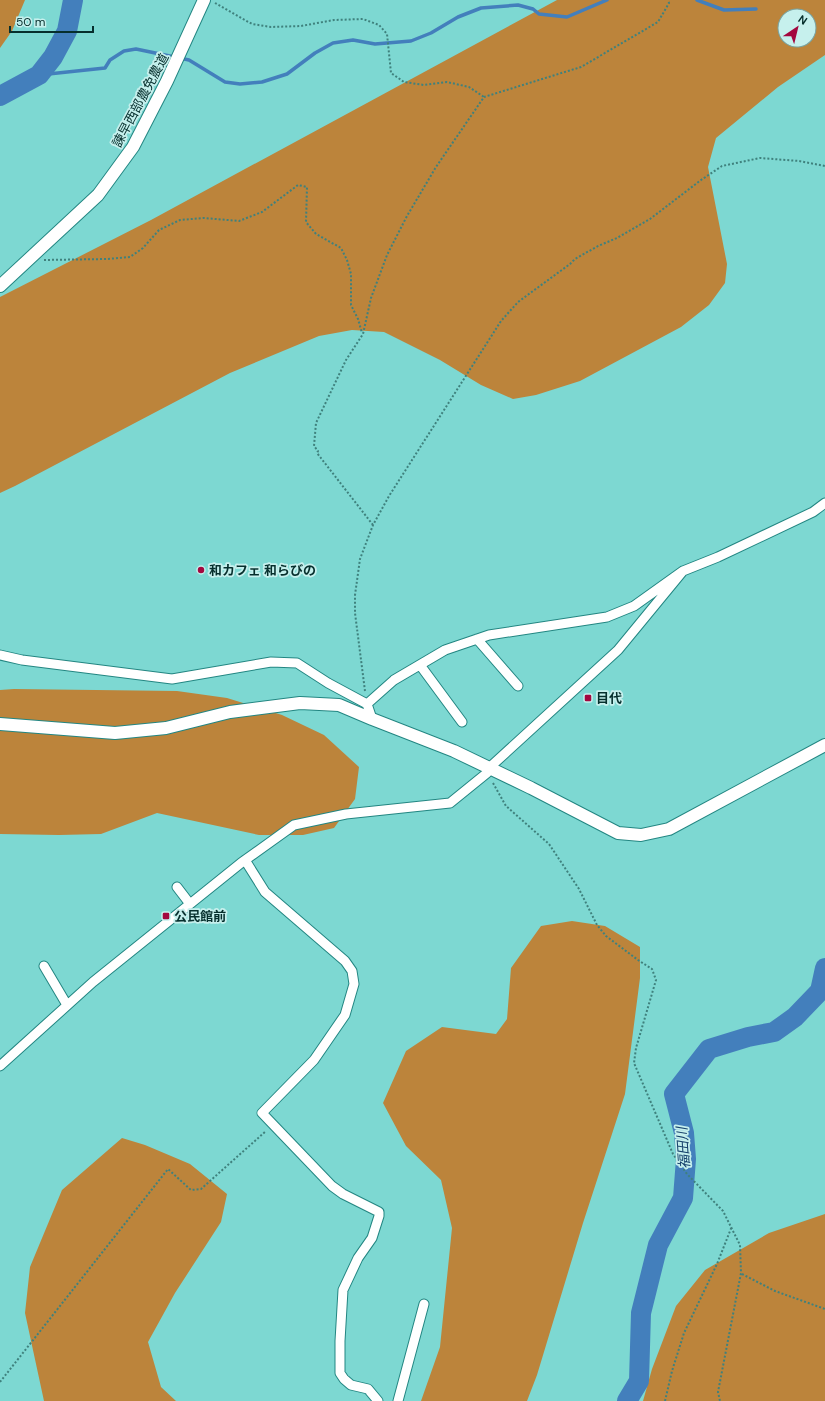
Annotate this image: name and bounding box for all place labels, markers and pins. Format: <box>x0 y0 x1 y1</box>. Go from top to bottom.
place label: 和カフェ 和らびの <box>209 562 316 579</box>
marker: 和カフェ 和らびの <box>196 565 206 575</box>
place label: 目代 <box>596 690 622 707</box>
marker: 目代 <box>583 693 593 703</box>
place label: 公民館前 <box>174 908 226 925</box>
marker: 公民館前 <box>161 911 171 921</box>

